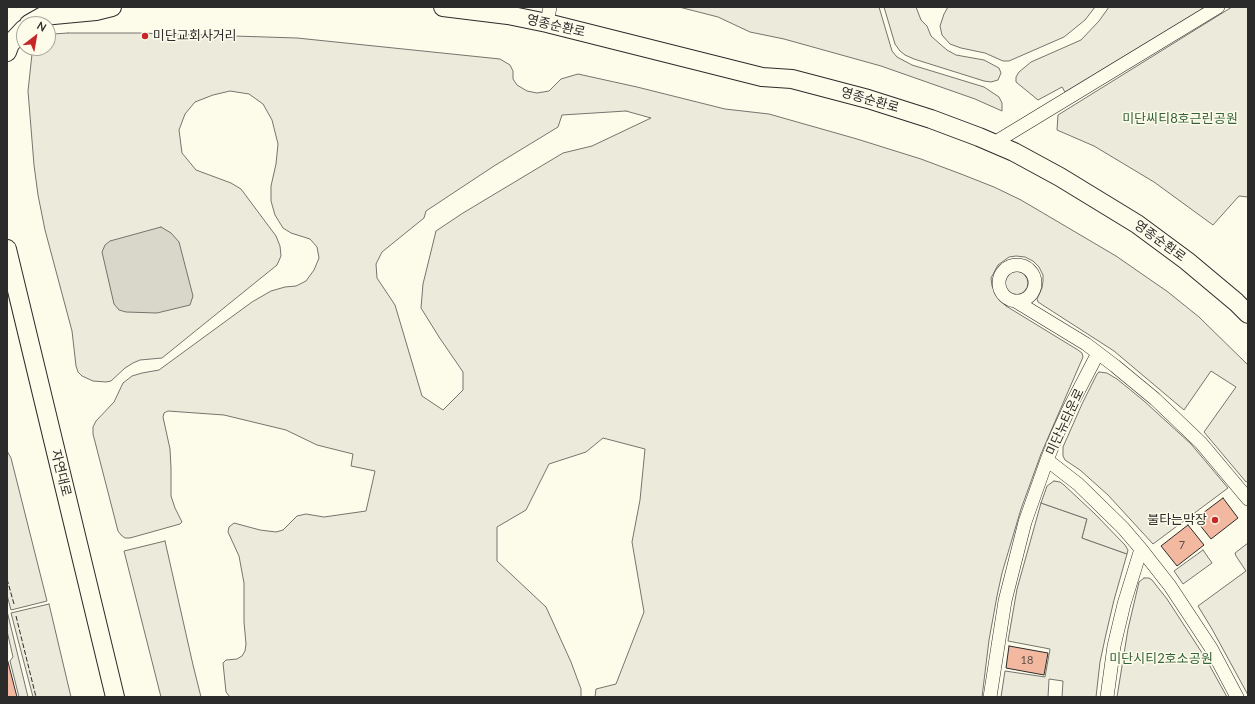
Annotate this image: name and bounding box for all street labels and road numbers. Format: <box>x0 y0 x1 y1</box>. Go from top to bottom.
street label: 영종순환로 <box>525 12 587 40</box>
street label: 영종순환로 <box>839 84 901 116</box>
street label: 영종순환로 <box>1131 217 1189 265</box>
street label: 미단뉴타운로 <box>1043 386 1087 458</box>
street label: 자연대로 <box>48 448 74 498</box>

